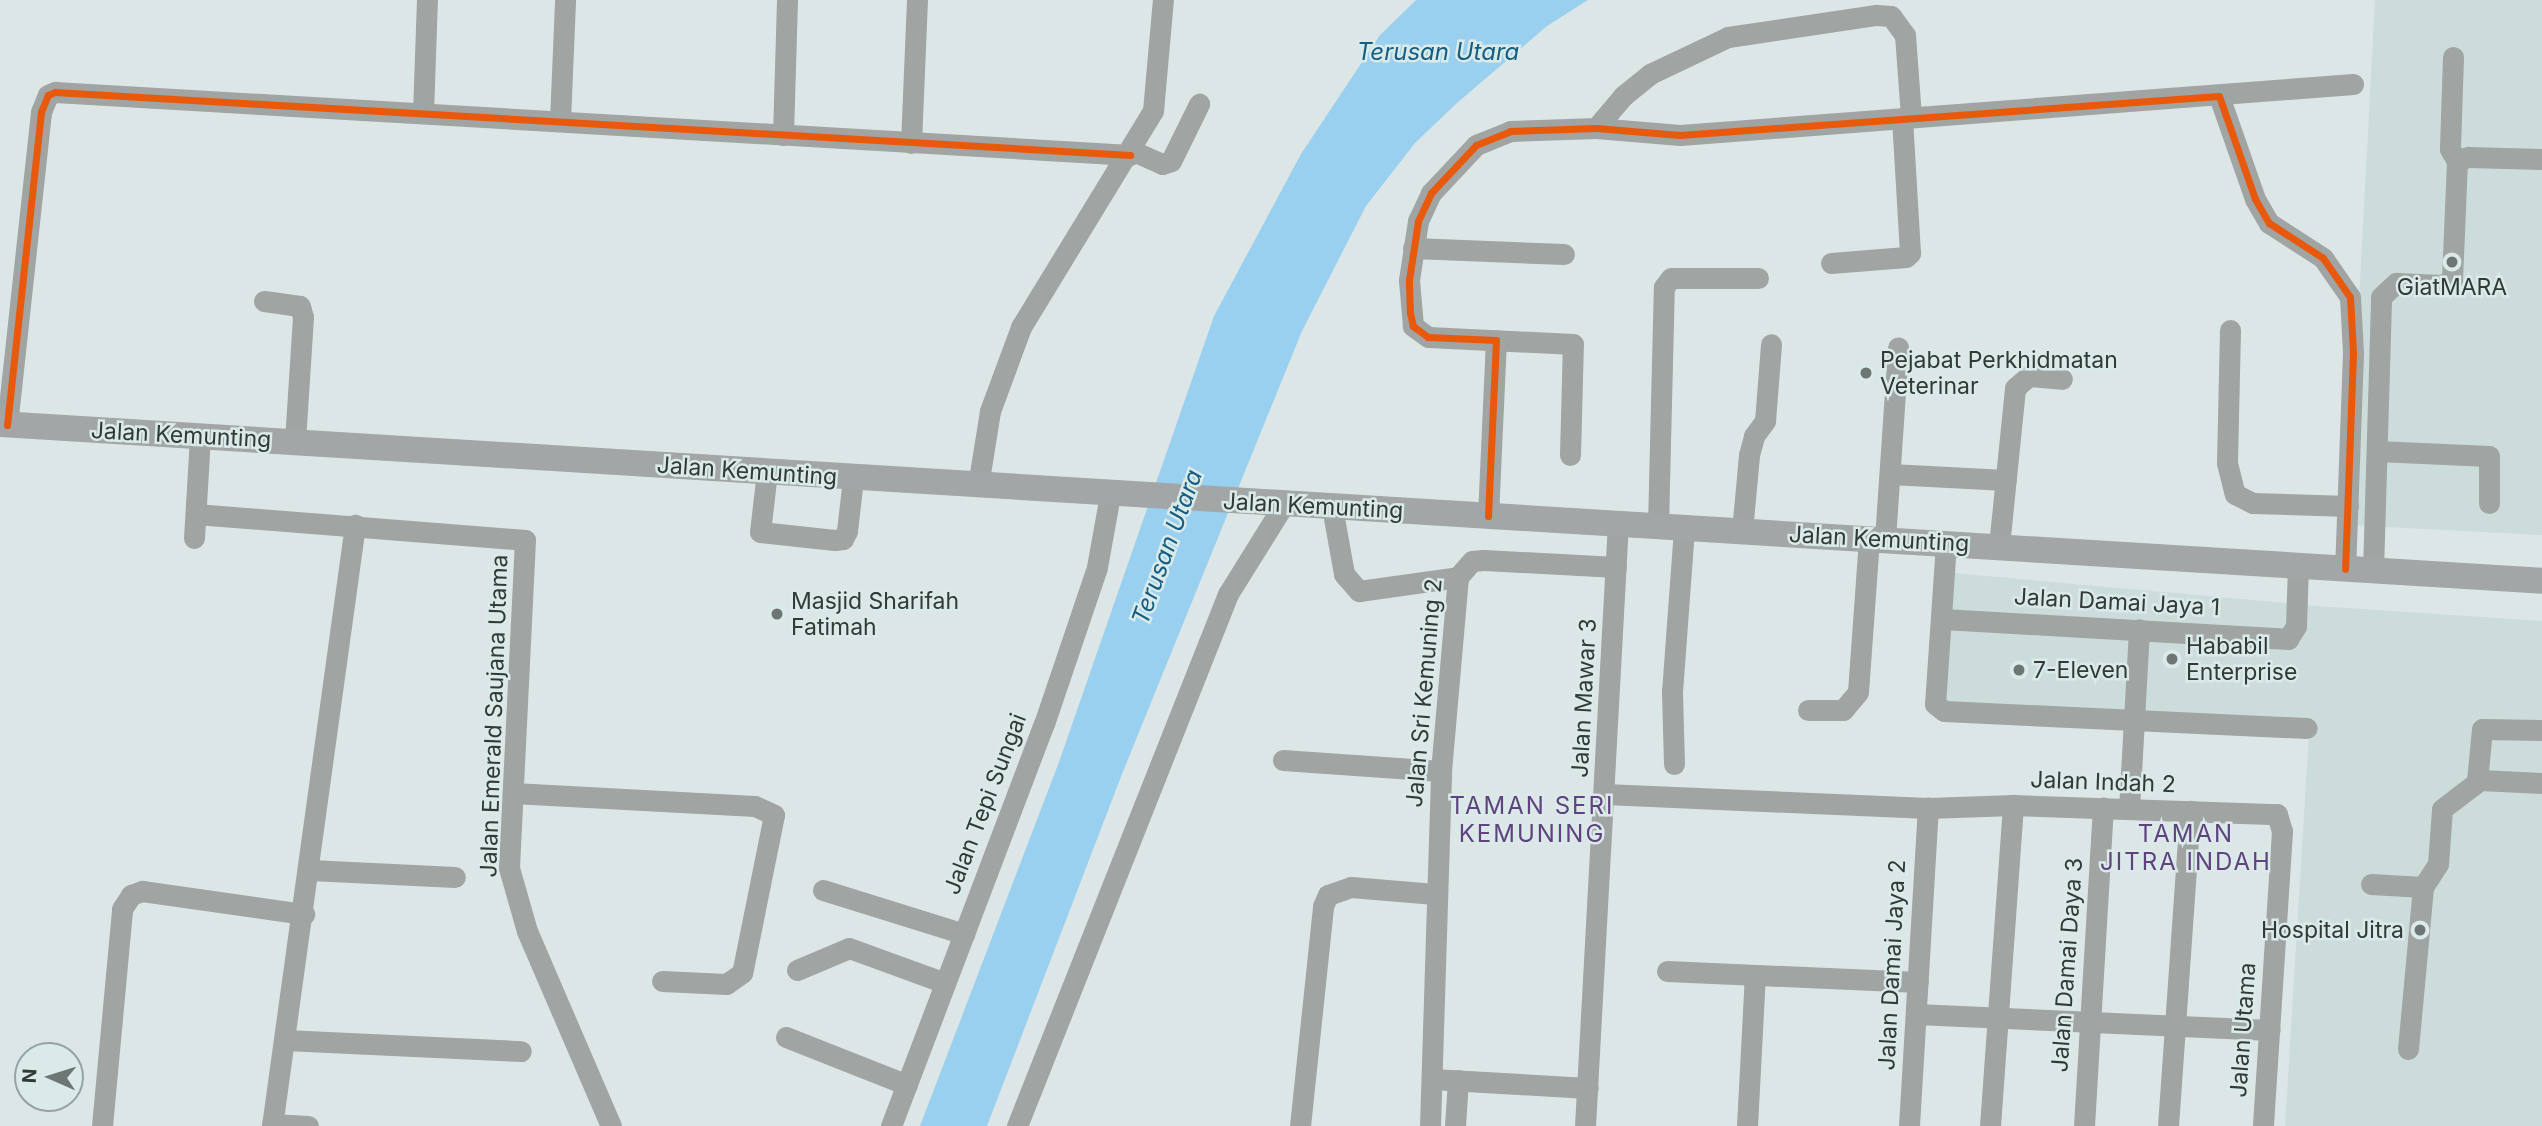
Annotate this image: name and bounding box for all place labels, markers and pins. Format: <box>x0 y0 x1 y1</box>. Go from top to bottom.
marker: GiatMARA <box>2444 254 2460 270</box>
place label: GiatMARA <box>2397 273 2507 301</box>
place label: Pejabat Perkhidmatan Veterinar <box>1880 346 2118 400</box>
marker: Pejabat Perkhidmatan Veterinar <box>1858 365 1874 381</box>
place label: Masjid Sharifah Fatimah <box>791 587 959 641</box>
marker: Masjid Sharifah Fatimah <box>769 606 785 622</box>
place label: Hababil Enterprise <box>2186 632 2297 686</box>
marker: Hababil Enterprise <box>2164 651 2180 667</box>
place label: 7-Eleven <box>2033 656 2128 684</box>
marker: 7-Eleven <box>2011 662 2027 678</box>
place label: Hospital Jitra <box>2261 916 2404 944</box>
marker: Hospital Jitra <box>2410 920 2430 940</box>

